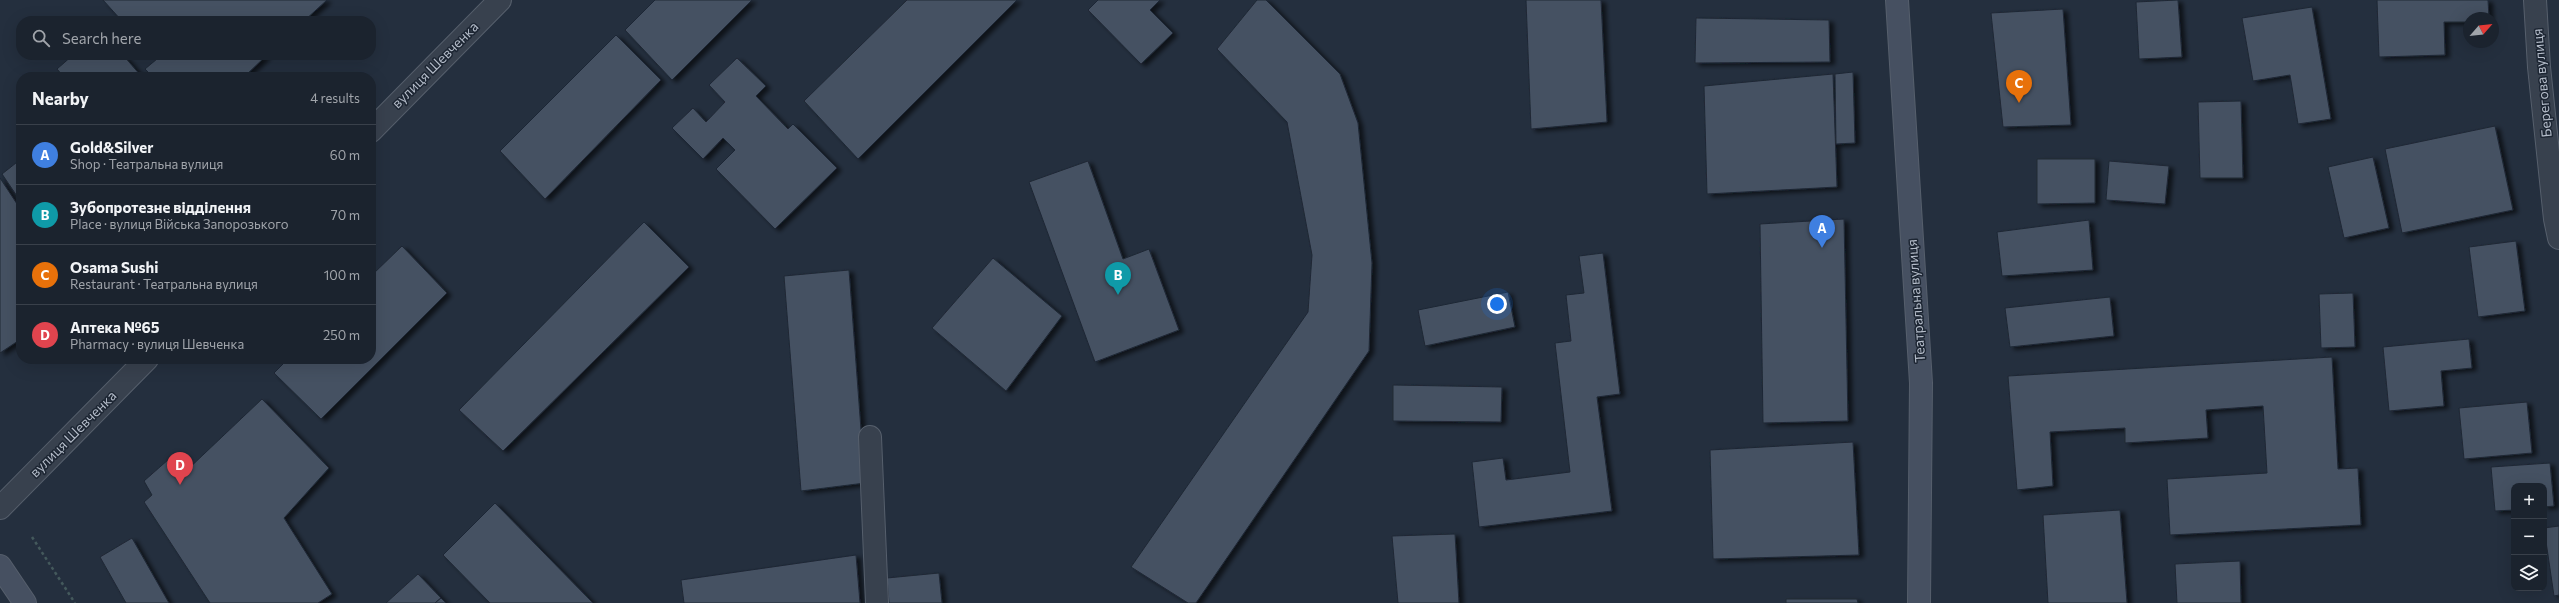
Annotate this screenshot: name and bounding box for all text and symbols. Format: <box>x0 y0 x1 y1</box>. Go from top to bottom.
north arrow <box>2463 12 2499 48</box>
search box <box>16 16 376 60</box>
street label: вулиця Шевченка <box>388 18 481 111</box>
icon: search <box>30 27 52 49</box>
street label: Берегова вулиця <box>2528 28 2555 138</box>
text: Search here <box>62 29 141 47</box>
pin: C <box>2006 70 2032 103</box>
text: Nearby <box>32 88 89 109</box>
text: 4 results <box>310 90 360 106</box>
text: Gold&Silver <box>70 138 153 156</box>
text: A <box>40 147 50 163</box>
text: 60 m <box>330 147 360 163</box>
text: Shop · Театральна вулиця <box>70 156 223 172</box>
text: Зубопротезне відділення <box>70 198 251 216</box>
text: B <box>41 207 49 223</box>
text: 70 m <box>331 207 360 223</box>
pin: A <box>1809 215 1835 248</box>
text: Place · вулиця Війська Запорозького <box>70 216 289 232</box>
street label: Театральна вулиця <box>1903 239 1928 363</box>
text: Osama Sushi <box>70 258 158 276</box>
pin: B <box>1105 262 1131 295</box>
text: C <box>41 267 49 283</box>
text: 100 m <box>324 267 360 283</box>
text: Restaurant · Театральна вулиця <box>70 276 258 292</box>
your location <box>1487 294 1507 314</box>
text: Аптека №65 <box>70 318 160 336</box>
text: D <box>40 327 50 343</box>
text: 250 m <box>323 327 360 343</box>
text: Pharmacy · вулиця Шевченка <box>70 336 244 352</box>
street label: вулиця Шевченка <box>26 387 119 480</box>
pin: D <box>167 452 193 485</box>
map controls <box>2511 483 2547 591</box>
button: + <box>2511 483 2547 519</box>
button: − <box>2511 519 2547 555</box>
button: layers <box>2511 555 2547 591</box>

